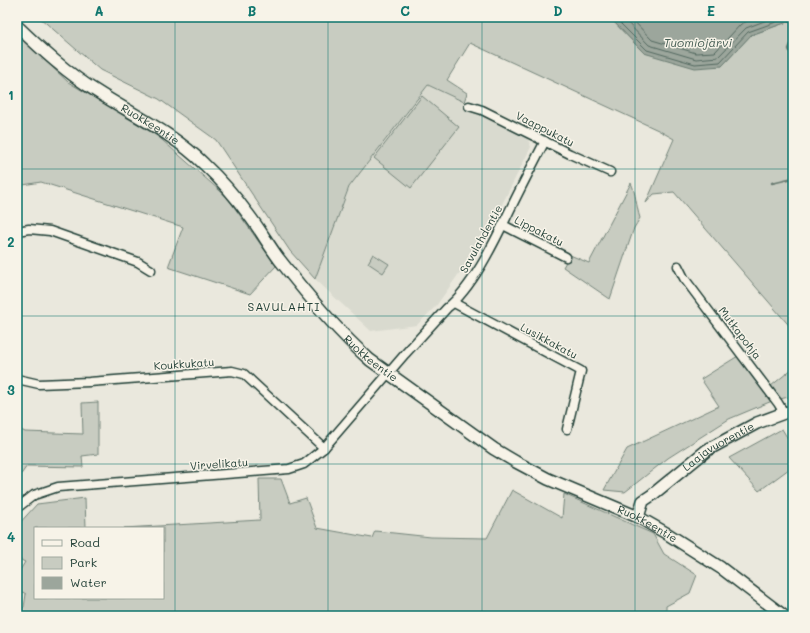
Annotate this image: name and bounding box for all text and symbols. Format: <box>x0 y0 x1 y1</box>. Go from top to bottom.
text: A <box>94 2 104 19</box>
text: B <box>248 2 257 19</box>
text: C <box>400 2 410 19</box>
text: D <box>553 2 563 19</box>
text: E <box>707 2 715 19</box>
water label: Tuomiojärvi <box>664 34 732 50</box>
text: 1 <box>8 86 14 103</box>
street label: Ruokkeentie <box>118 100 183 148</box>
street label: Vaappukatu <box>513 107 577 150</box>
street label: Savulahdentie <box>456 202 506 275</box>
street label: Lippakatu <box>512 212 566 249</box>
text: 2 <box>7 233 15 250</box>
district label: SAVULAHTI <box>247 298 321 314</box>
street label: Mutkapohja <box>716 303 765 362</box>
street label: Lusikkakatu <box>518 319 580 362</box>
street label: Ruokkeentie <box>341 331 401 385</box>
street label: Koukkukatu <box>153 354 215 373</box>
text: 3 <box>7 381 15 398</box>
street label: Laajavuorentie <box>679 418 757 474</box>
street label: Virvelikatu <box>189 454 249 473</box>
street label: Ruokkeentie <box>615 501 681 545</box>
legend <box>34 527 164 599</box>
text: 4 <box>7 528 15 545</box>
text: Road <box>70 534 100 550</box>
text: Park <box>70 554 97 570</box>
text: Water <box>70 574 107 590</box>

